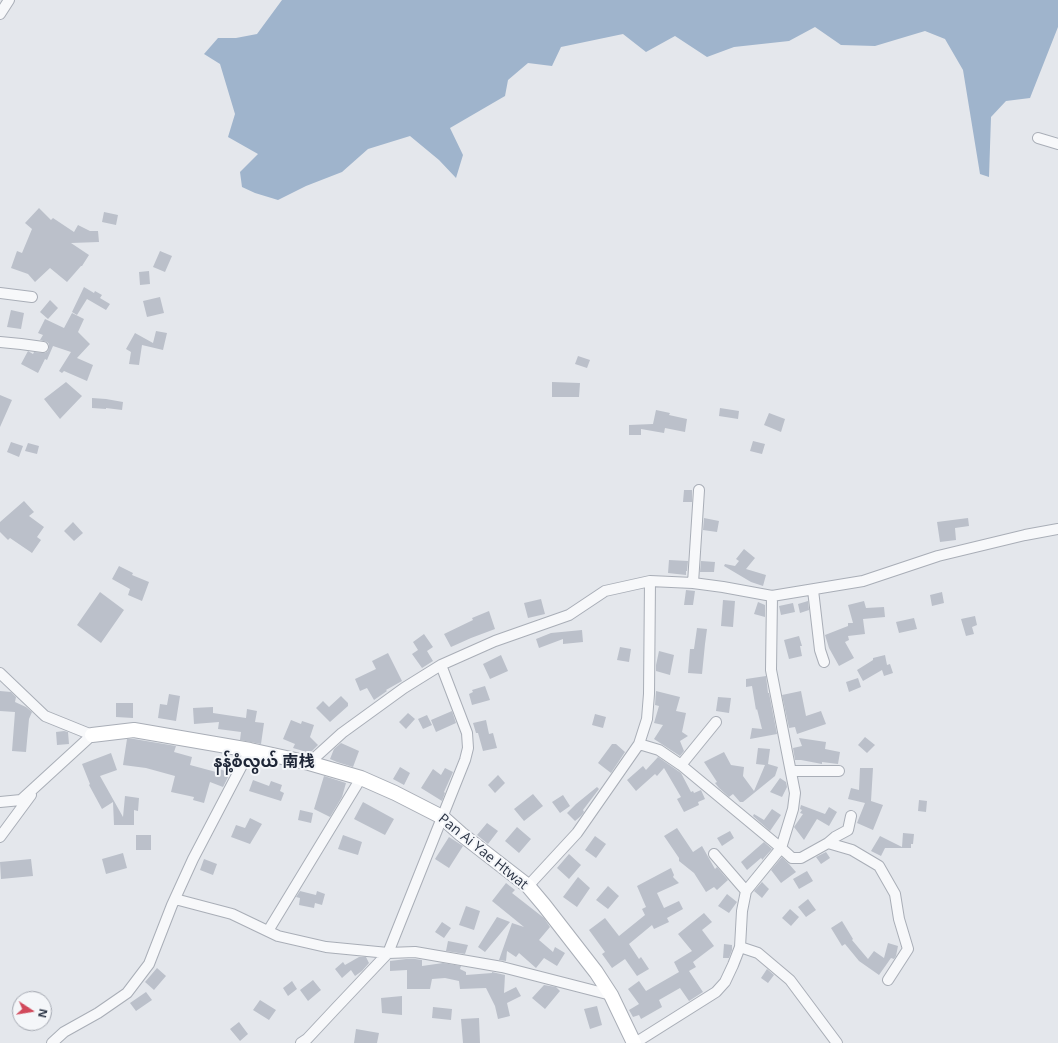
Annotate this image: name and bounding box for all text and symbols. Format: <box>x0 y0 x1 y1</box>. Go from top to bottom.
district label: နန့်စံလွယ် 南栈 <box>214 752 314 772</box>
street label: Pan Ai Yae Htwat <box>435 811 531 893</box>
north arrow <box>12 991 52 1031</box>
text: N <box>35 1007 52 1019</box>

